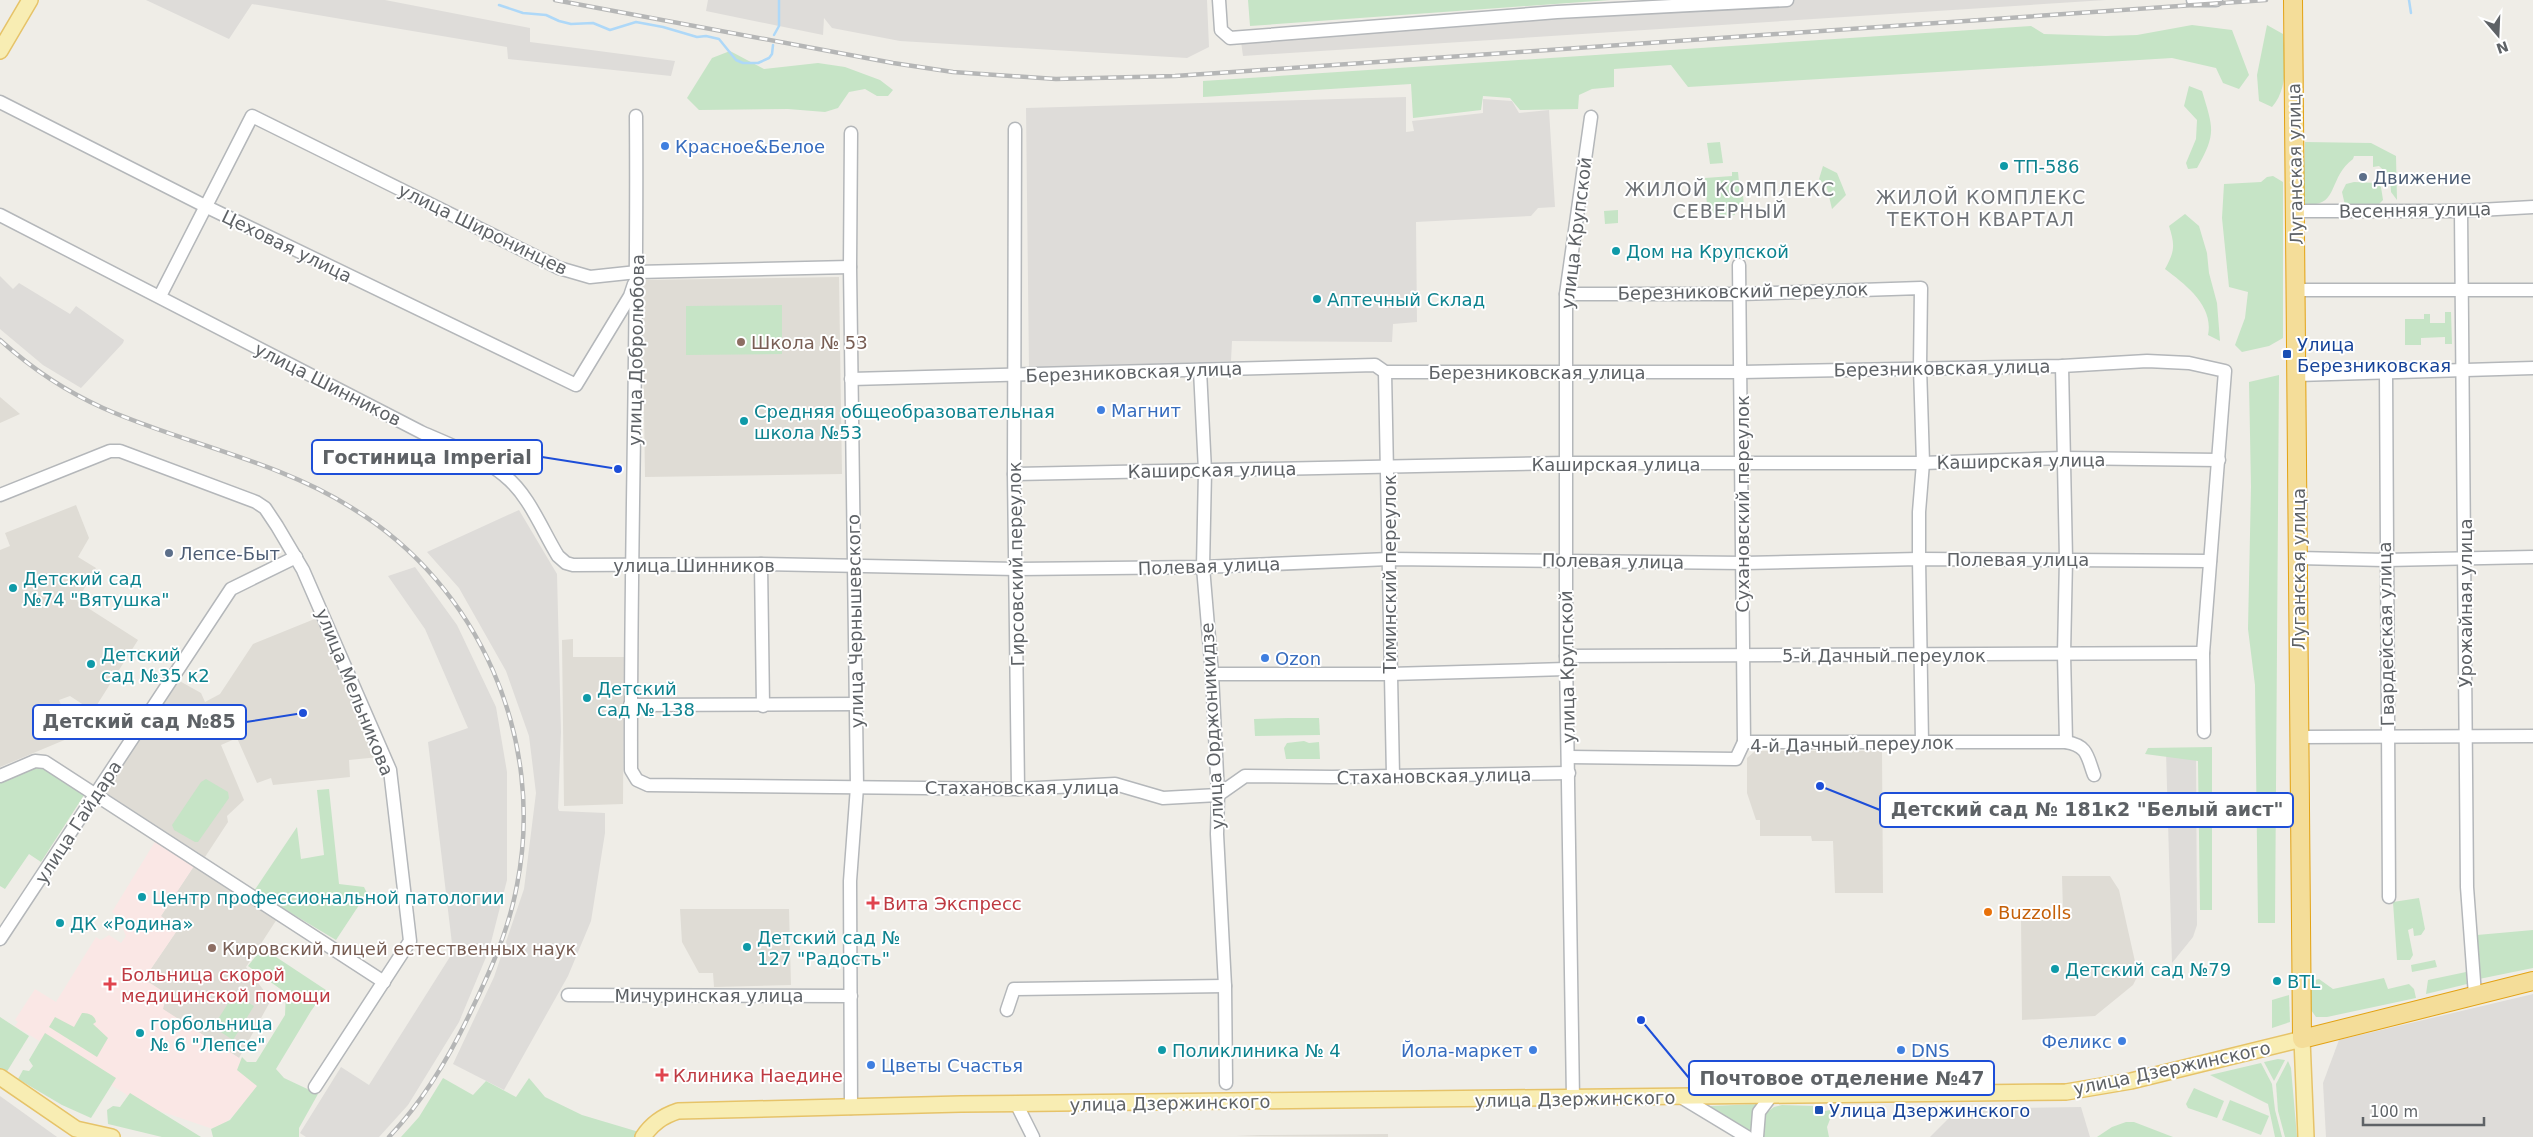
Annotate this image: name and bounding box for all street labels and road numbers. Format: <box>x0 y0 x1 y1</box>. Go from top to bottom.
street label: Луганская улица <box>2283 83 2307 245</box>
street label: улица Крупской <box>1556 156 1596 310</box>
street label: улица Широнинцев <box>395 179 571 279</box>
street label: Весенняя улица <box>2339 198 2491 222</box>
street label: Цеховая улица <box>219 205 355 287</box>
street label: улица Добролюбова <box>624 254 648 446</box>
street label: Березниковский переулок <box>1617 278 1869 304</box>
street label: улица Шинников <box>251 338 405 430</box>
street label: Березниковская улица <box>1833 356 2051 380</box>
street label: Березниковская улица <box>1025 358 1243 386</box>
street label: Березниковская улица <box>1429 362 1645 383</box>
street label: Сухановский переулок <box>1732 395 1753 613</box>
street label: Каширская улица <box>1936 449 2106 473</box>
street label: Каширская улица <box>1532 454 1700 475</box>
street label: Каширская улица <box>1127 458 1297 482</box>
street label: Гирсовский переулок <box>1004 461 1028 667</box>
street label: Тиминский переулок <box>1379 474 1400 675</box>
street label: Луганская улица <box>2288 488 2309 650</box>
street label: улица Чернышевского <box>843 514 867 728</box>
street label: Урожайная улица <box>2455 519 2476 687</box>
street label: Гвардейская улица <box>2374 541 2398 727</box>
street label: Полевая улица <box>1542 549 1684 573</box>
street label: Полевая улица <box>1947 549 2089 570</box>
street label: Полевая улица <box>1137 553 1281 579</box>
street label: улица Шинников <box>613 555 775 576</box>
street label: улица Крупской <box>1555 590 1579 744</box>
street label: улица Мельникова <box>312 605 398 779</box>
street label: улица Орджоникидзе <box>1196 622 1228 830</box>
street label: 5-й Дачный переулок <box>1782 645 1986 666</box>
street label: 4-й Дачный переулок <box>1750 732 1954 756</box>
street label: улица Гайдара <box>30 757 126 887</box>
street label: Стахановская улица <box>1337 764 1531 788</box>
street label: Стахановская улица <box>925 777 1119 798</box>
street label: Мичуринская улица <box>615 985 803 1006</box>
street label: улица Дзержинского <box>2072 1037 2272 1099</box>
street label: улица Дзержинского <box>1474 1087 1676 1111</box>
street label: улица Дзержинского <box>1069 1091 1271 1115</box>

